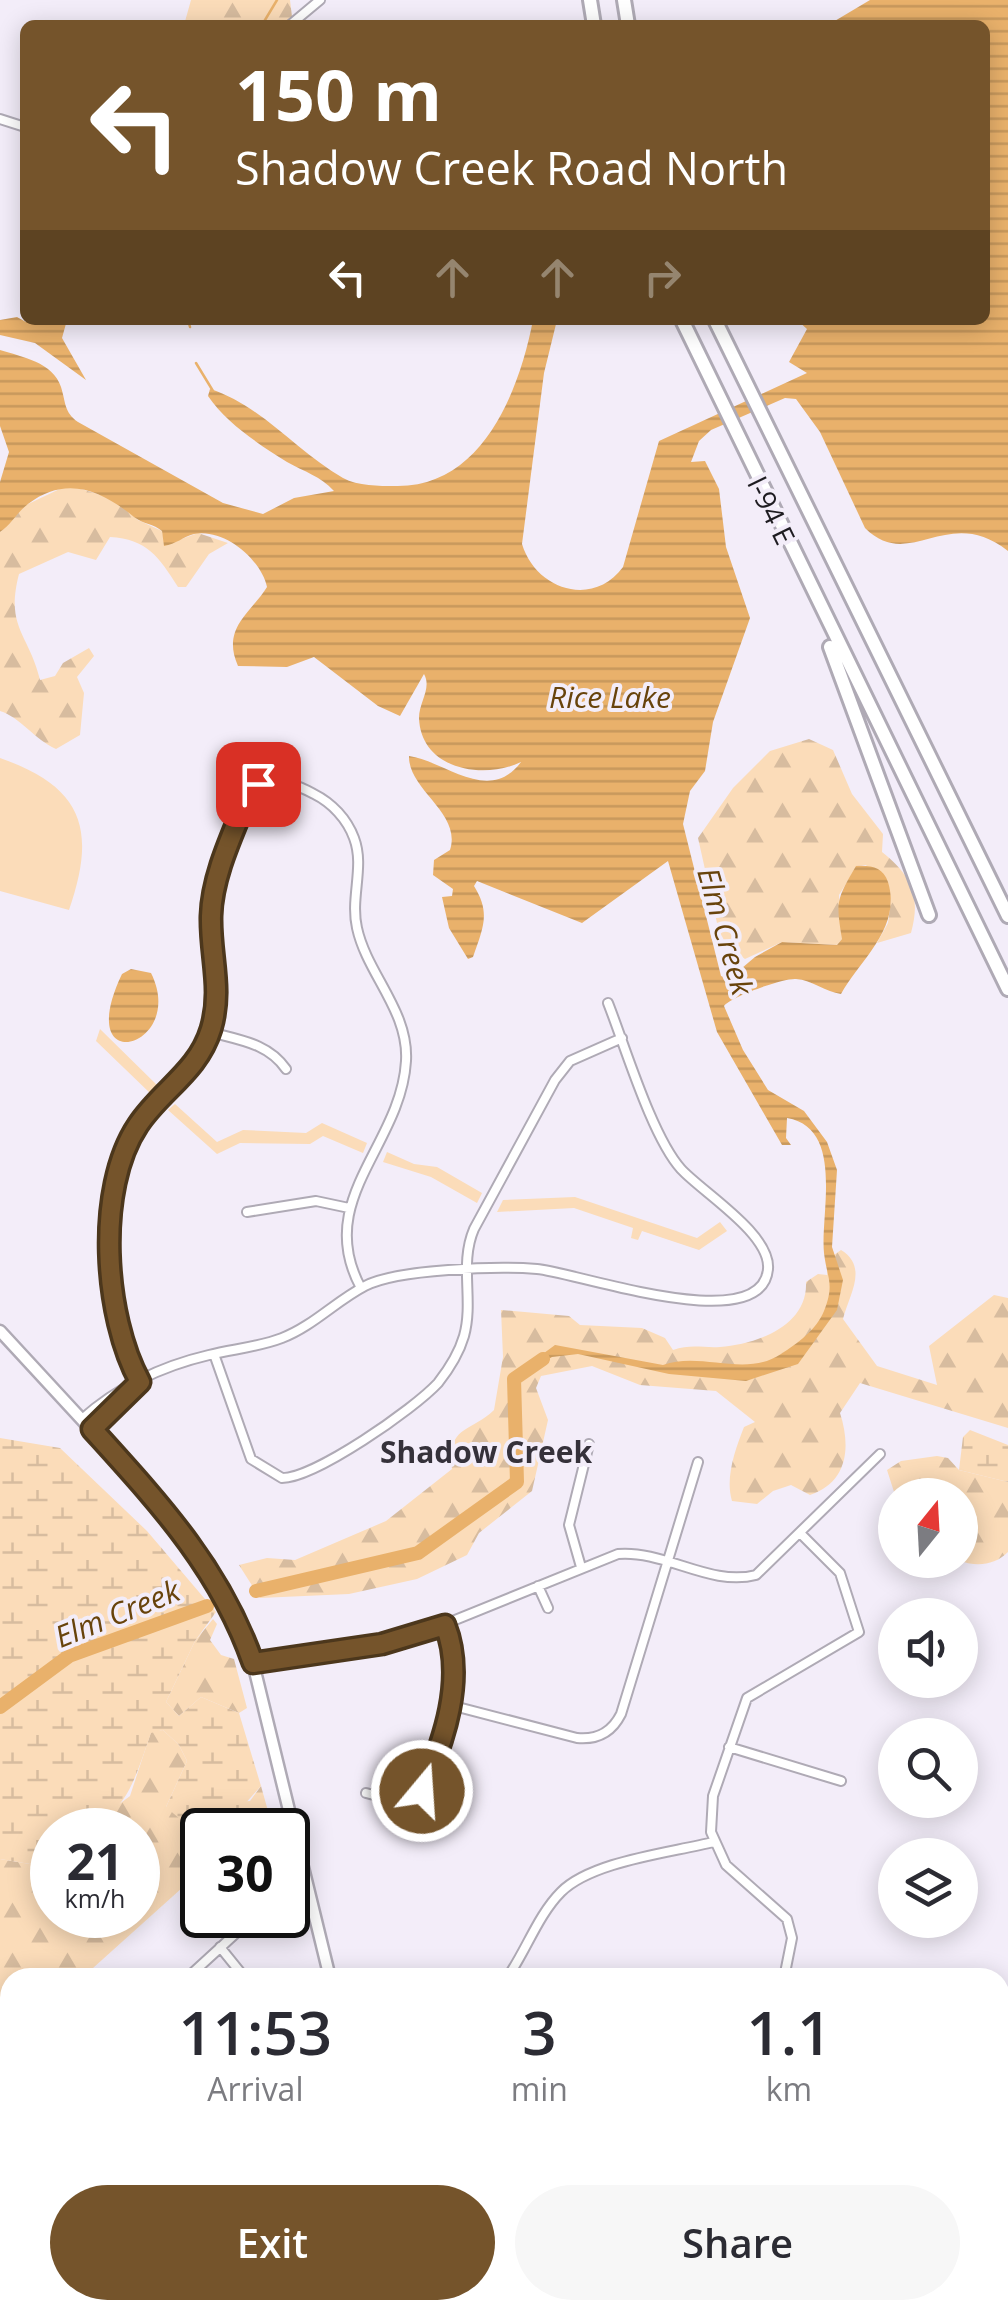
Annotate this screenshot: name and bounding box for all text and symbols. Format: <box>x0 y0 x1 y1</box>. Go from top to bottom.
text: 150 m <box>235 46 442 142</box>
icon: left <box>70 60 200 190</box>
text: Shadow Creek Road North <box>235 137 788 198</box>
icon: left <box>320 250 375 305</box>
icon: ahead <box>425 250 480 305</box>
icon: ahead <box>530 250 585 305</box>
icon: right <box>635 250 690 305</box>
street label: I-94 E <box>739 469 805 551</box>
water label: Rice Lake <box>549 676 671 717</box>
pin <box>216 742 301 827</box>
icon: arrive <box>231 757 286 812</box>
water label: Elm Creek <box>688 862 764 1001</box>
district label: Shadow Creek <box>380 1431 592 1472</box>
north arrow <box>878 1478 978 1578</box>
map controls <box>878 1478 978 1938</box>
water label: Elm Creek <box>49 1569 187 1657</box>
button: sound <box>878 1598 978 1698</box>
button: search <box>878 1718 978 1818</box>
position arrow <box>370 1739 474 1843</box>
speed limit sign: 30 <box>180 1808 310 1938</box>
text: 21 <box>66 1827 124 1895</box>
button: layers <box>878 1838 978 1938</box>
text: km/h <box>65 1881 125 1915</box>
text: 11:53 <box>178 1991 332 2073</box>
text: 3 <box>522 1991 556 2073</box>
text: 1.1 <box>746 1991 832 2073</box>
text: Arrival <box>207 2067 303 2110</box>
text: min <box>511 2067 568 2110</box>
text: km <box>766 2067 812 2110</box>
button: Exit <box>50 2185 495 2300</box>
button: Share <box>515 2185 960 2300</box>

